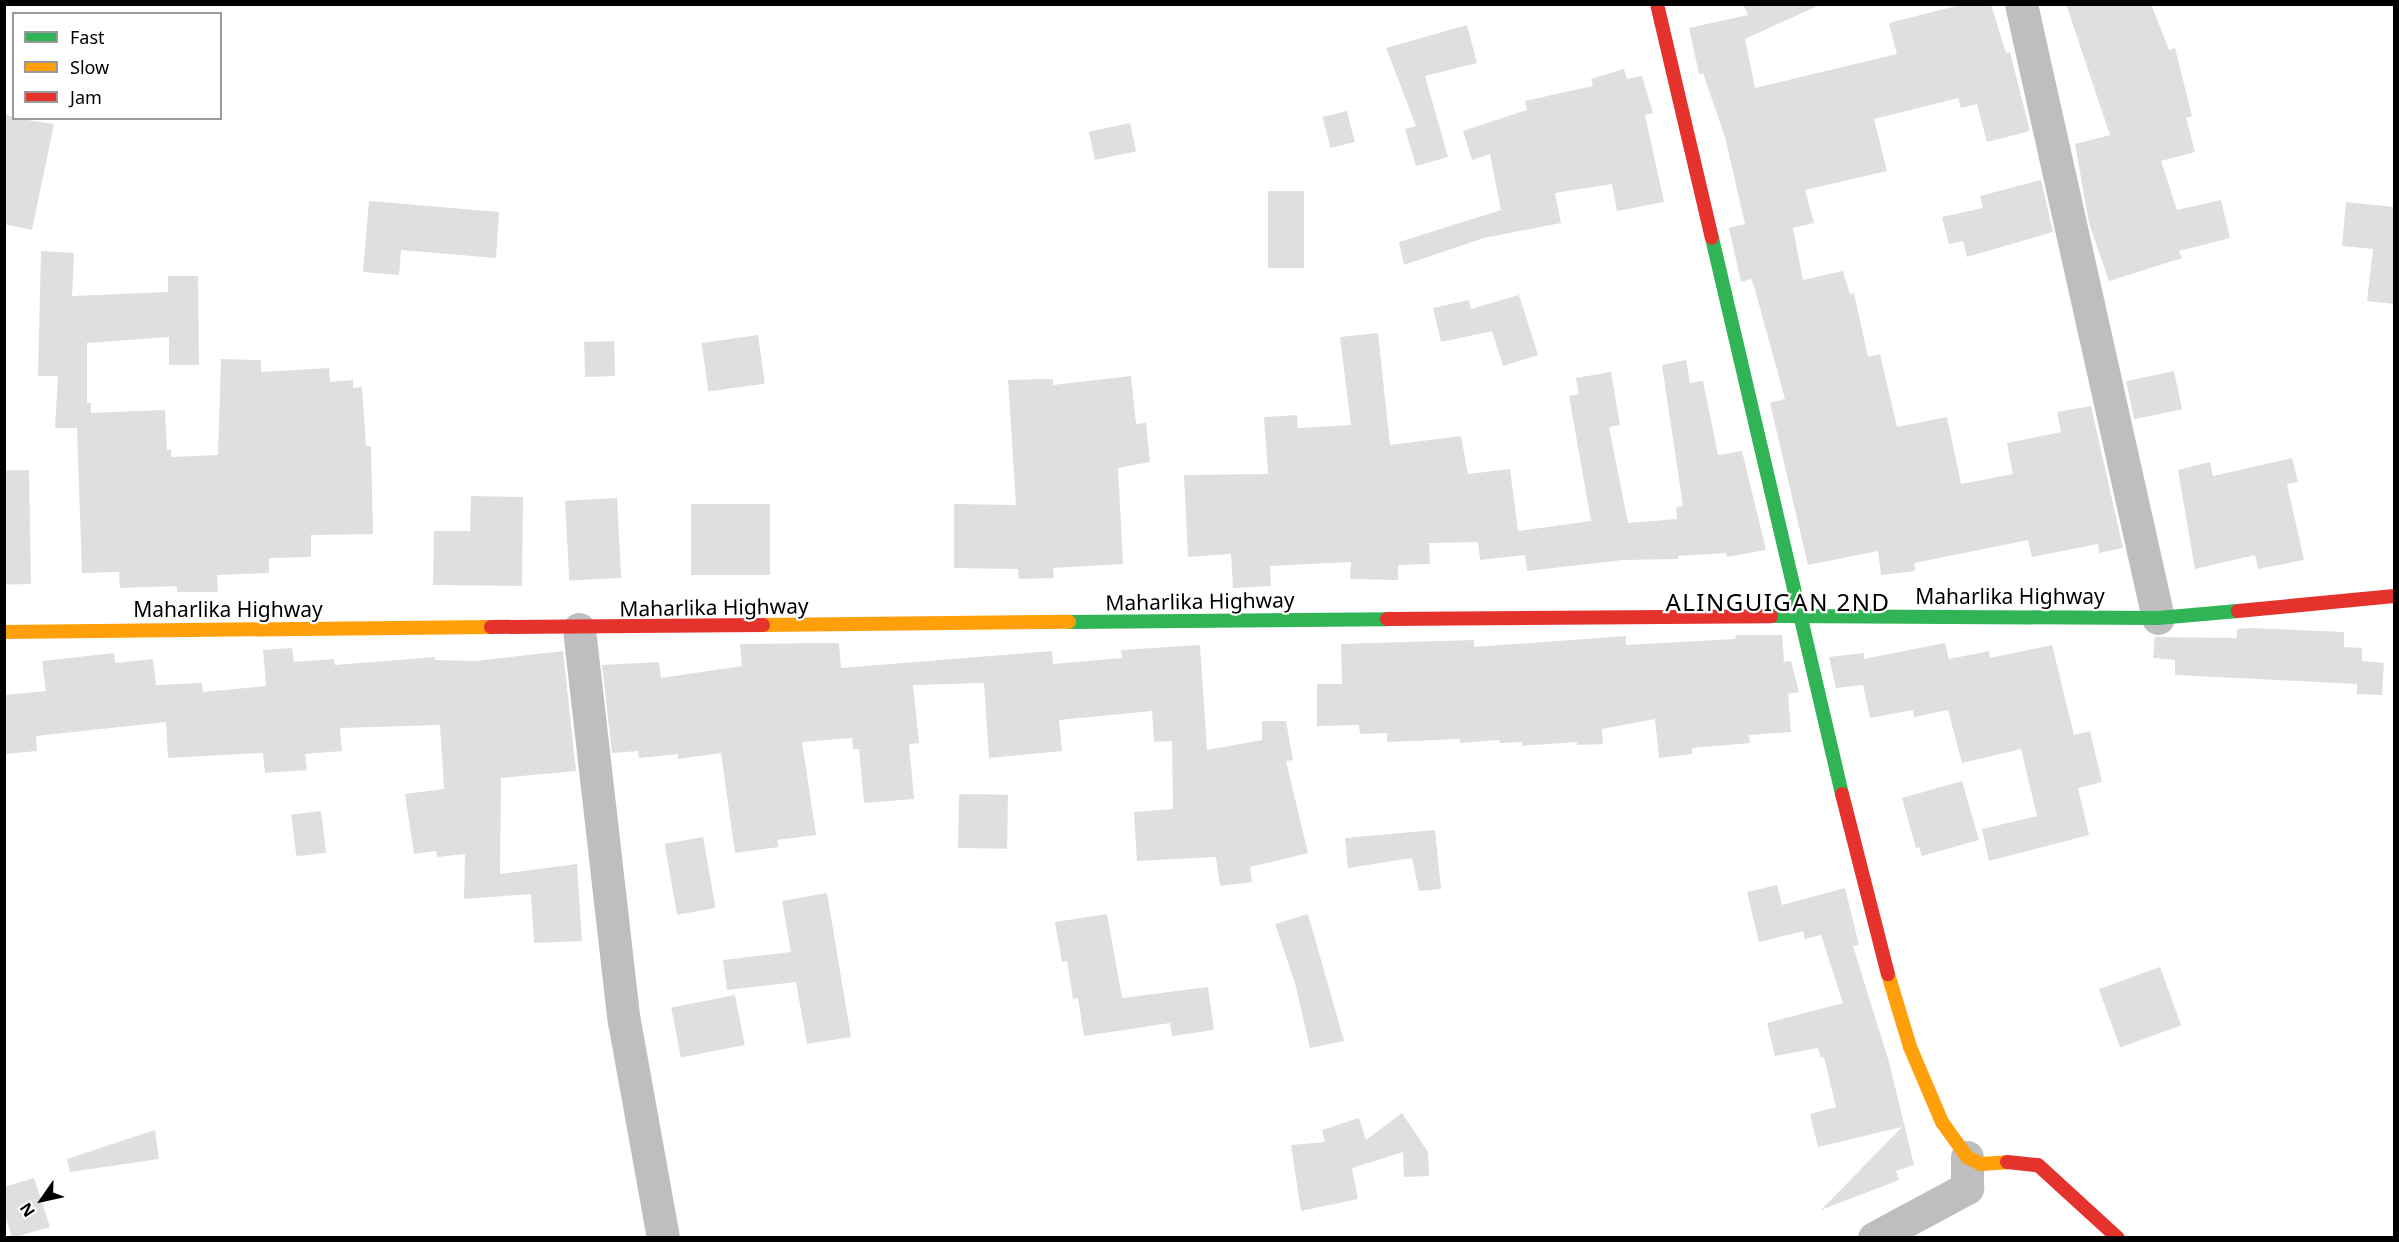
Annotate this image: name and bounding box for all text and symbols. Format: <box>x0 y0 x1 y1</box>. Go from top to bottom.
legend <box>12 12 222 120</box>
text: Fast <box>70 25 105 49</box>
text: Slow <box>70 55 109 79</box>
text: Jam <box>70 85 102 109</box>
street label: Maharlika Highway <box>1915 583 2105 609</box>
street label: Maharlika Highway <box>1105 587 1295 615</box>
district label: ALINGUIGAN 2ND <box>1665 588 1891 616</box>
street label: Maharlika Highway <box>619 593 809 621</box>
street label: Maharlika Highway <box>133 596 323 622</box>
north arrow <box>12 1170 72 1230</box>
text: N <box>14 1199 40 1222</box>

